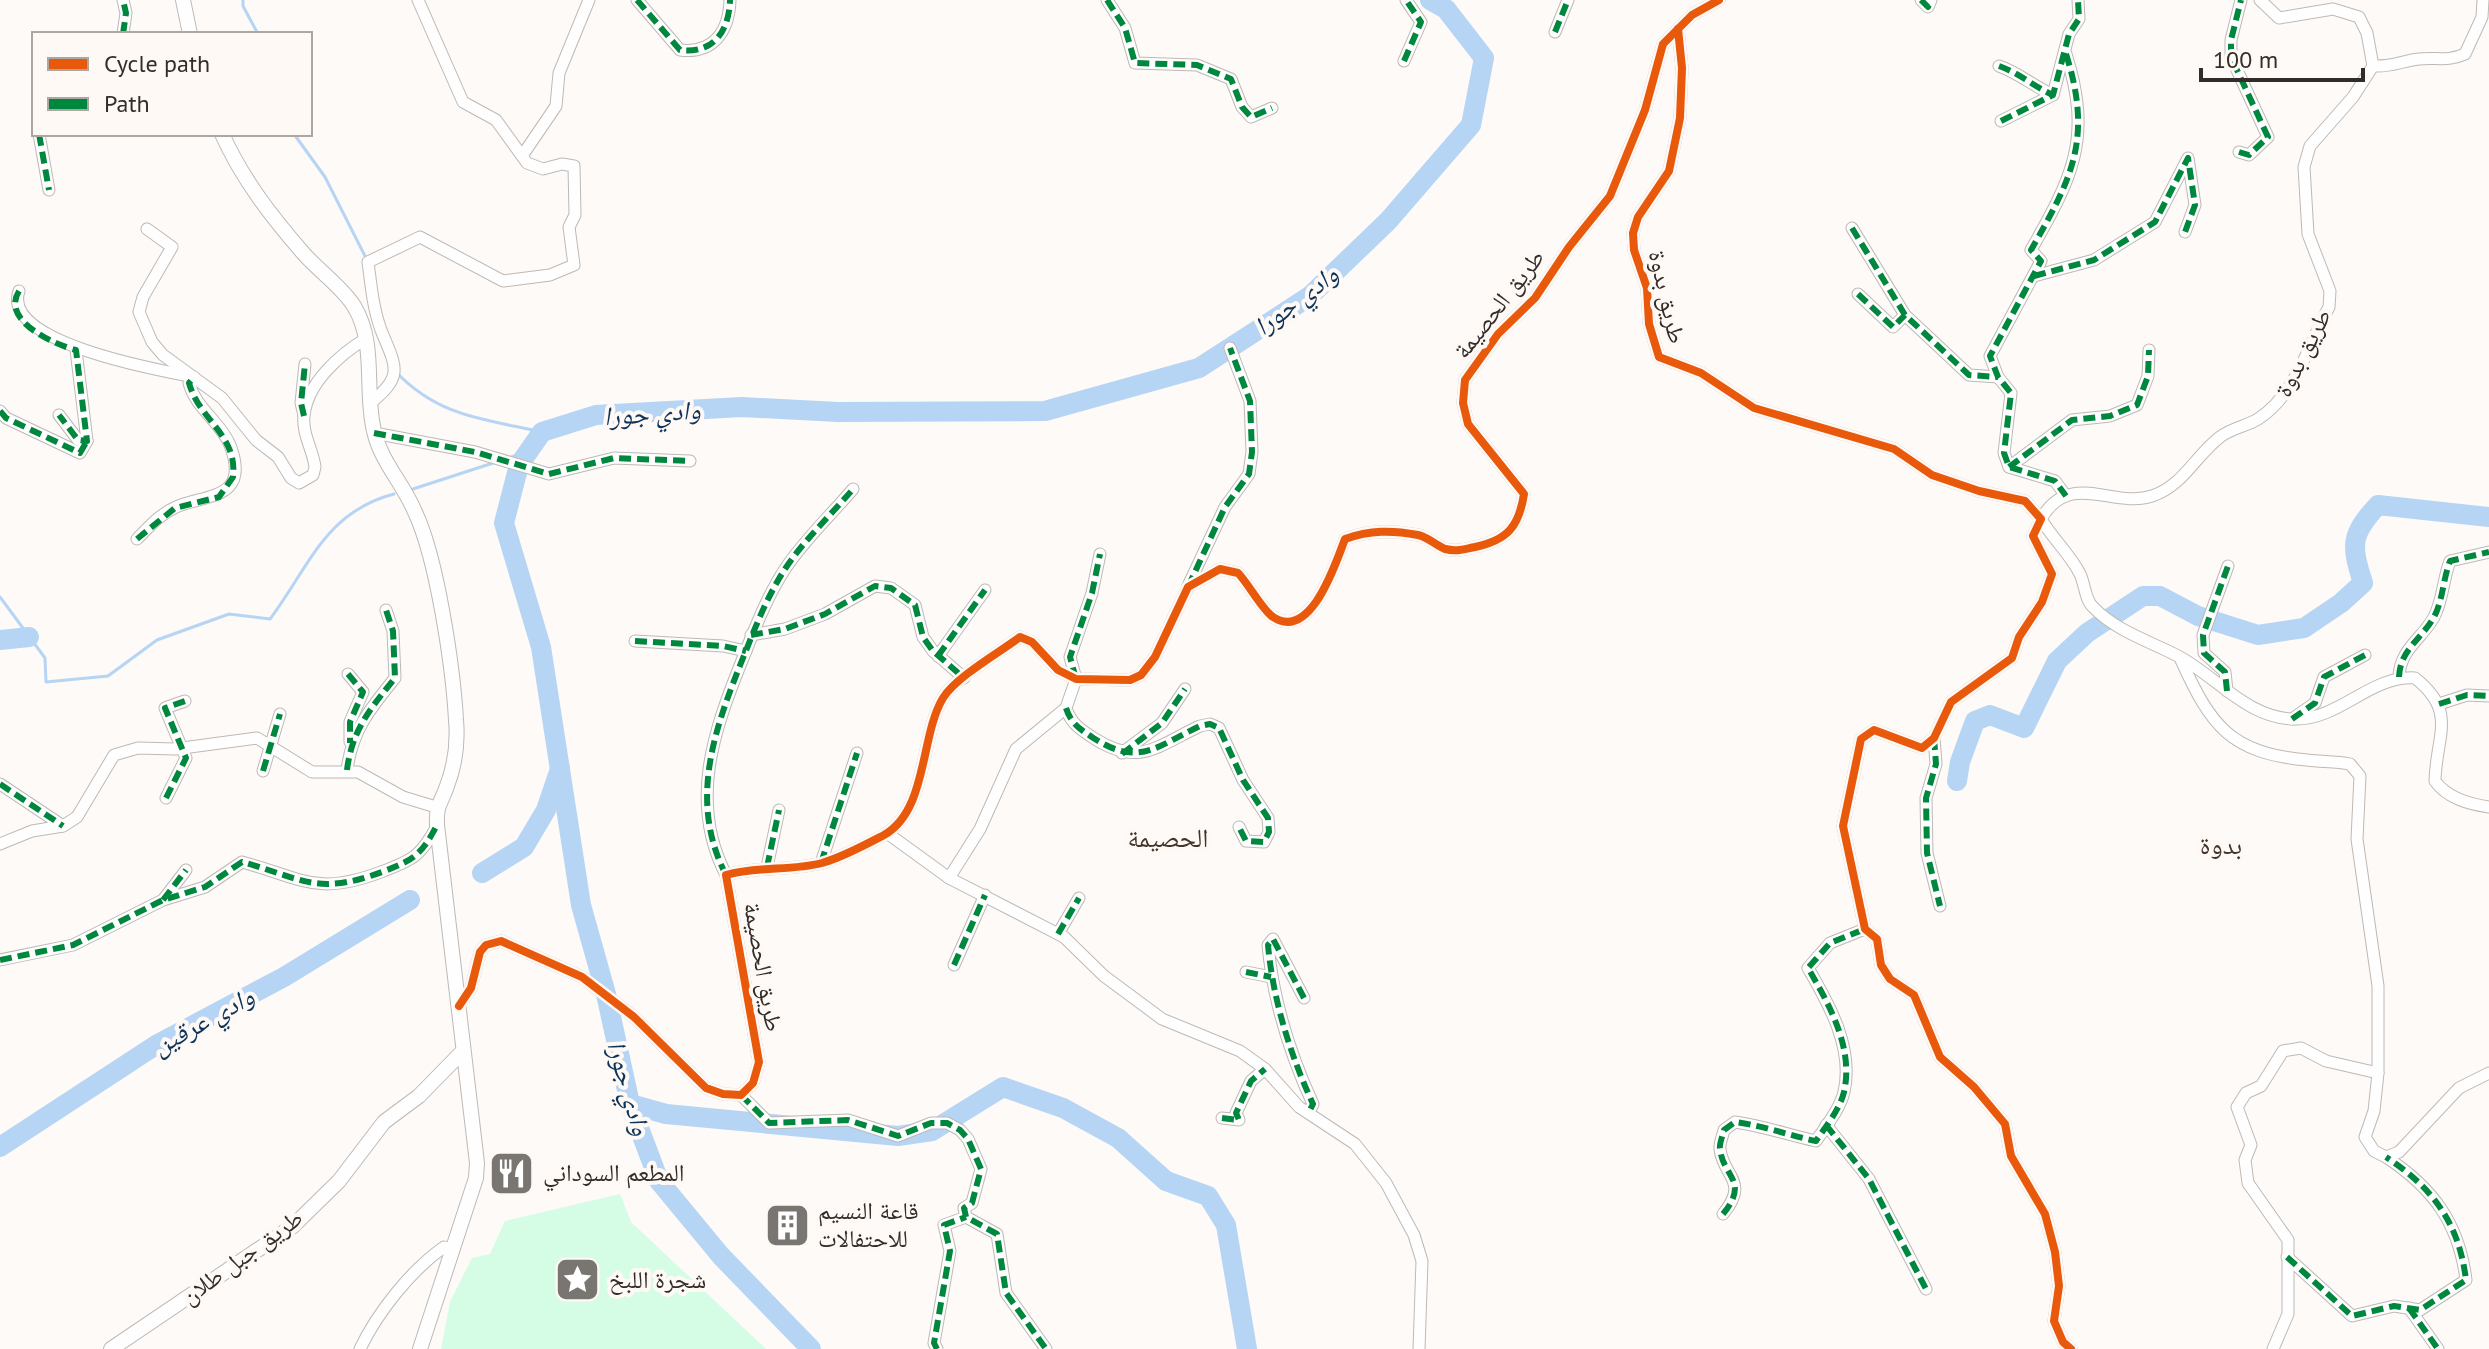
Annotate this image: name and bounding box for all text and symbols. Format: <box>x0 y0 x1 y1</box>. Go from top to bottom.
legend <box>32 32 312 136</box>
scale bar <box>2201 32 2363 82</box>
text: 100 m <box>2213 44 2278 75</box>
text: Cycle path <box>104 48 210 79</box>
text: Path <box>104 88 150 119</box>
street label: طريق الحصيمة <box>1446 243 1551 365</box>
street label: طريق بدوة <box>1642 247 1693 346</box>
water label: وادي جورا <box>1247 257 1347 346</box>
street label: طريق بدوة <box>2267 304 2338 402</box>
water label: وادي جورا <box>602 393 702 437</box>
district label: الحصيمة <box>1127 821 1209 854</box>
district label: بدوة <box>2200 828 2242 861</box>
street label: طريق الحصيمة <box>737 900 790 1034</box>
water label: وادي عرقين <box>146 979 262 1066</box>
water label: وادي جورا <box>596 1037 659 1140</box>
restaurant icon: المطعم السوداني <box>488 1149 536 1197</box>
place label: المطعم السوداني <box>543 1157 685 1192</box>
place label: قاعة النسيم للاحتفالات <box>818 1195 919 1254</box>
building icon: قاعة النسيم للاحتفالات <box>763 1201 811 1249</box>
street label: طريق جبل طلان <box>175 1202 309 1311</box>
place icon: شجرة اللبخ <box>554 1256 602 1304</box>
place label: شجرة اللبخ <box>609 1264 706 1295</box>

